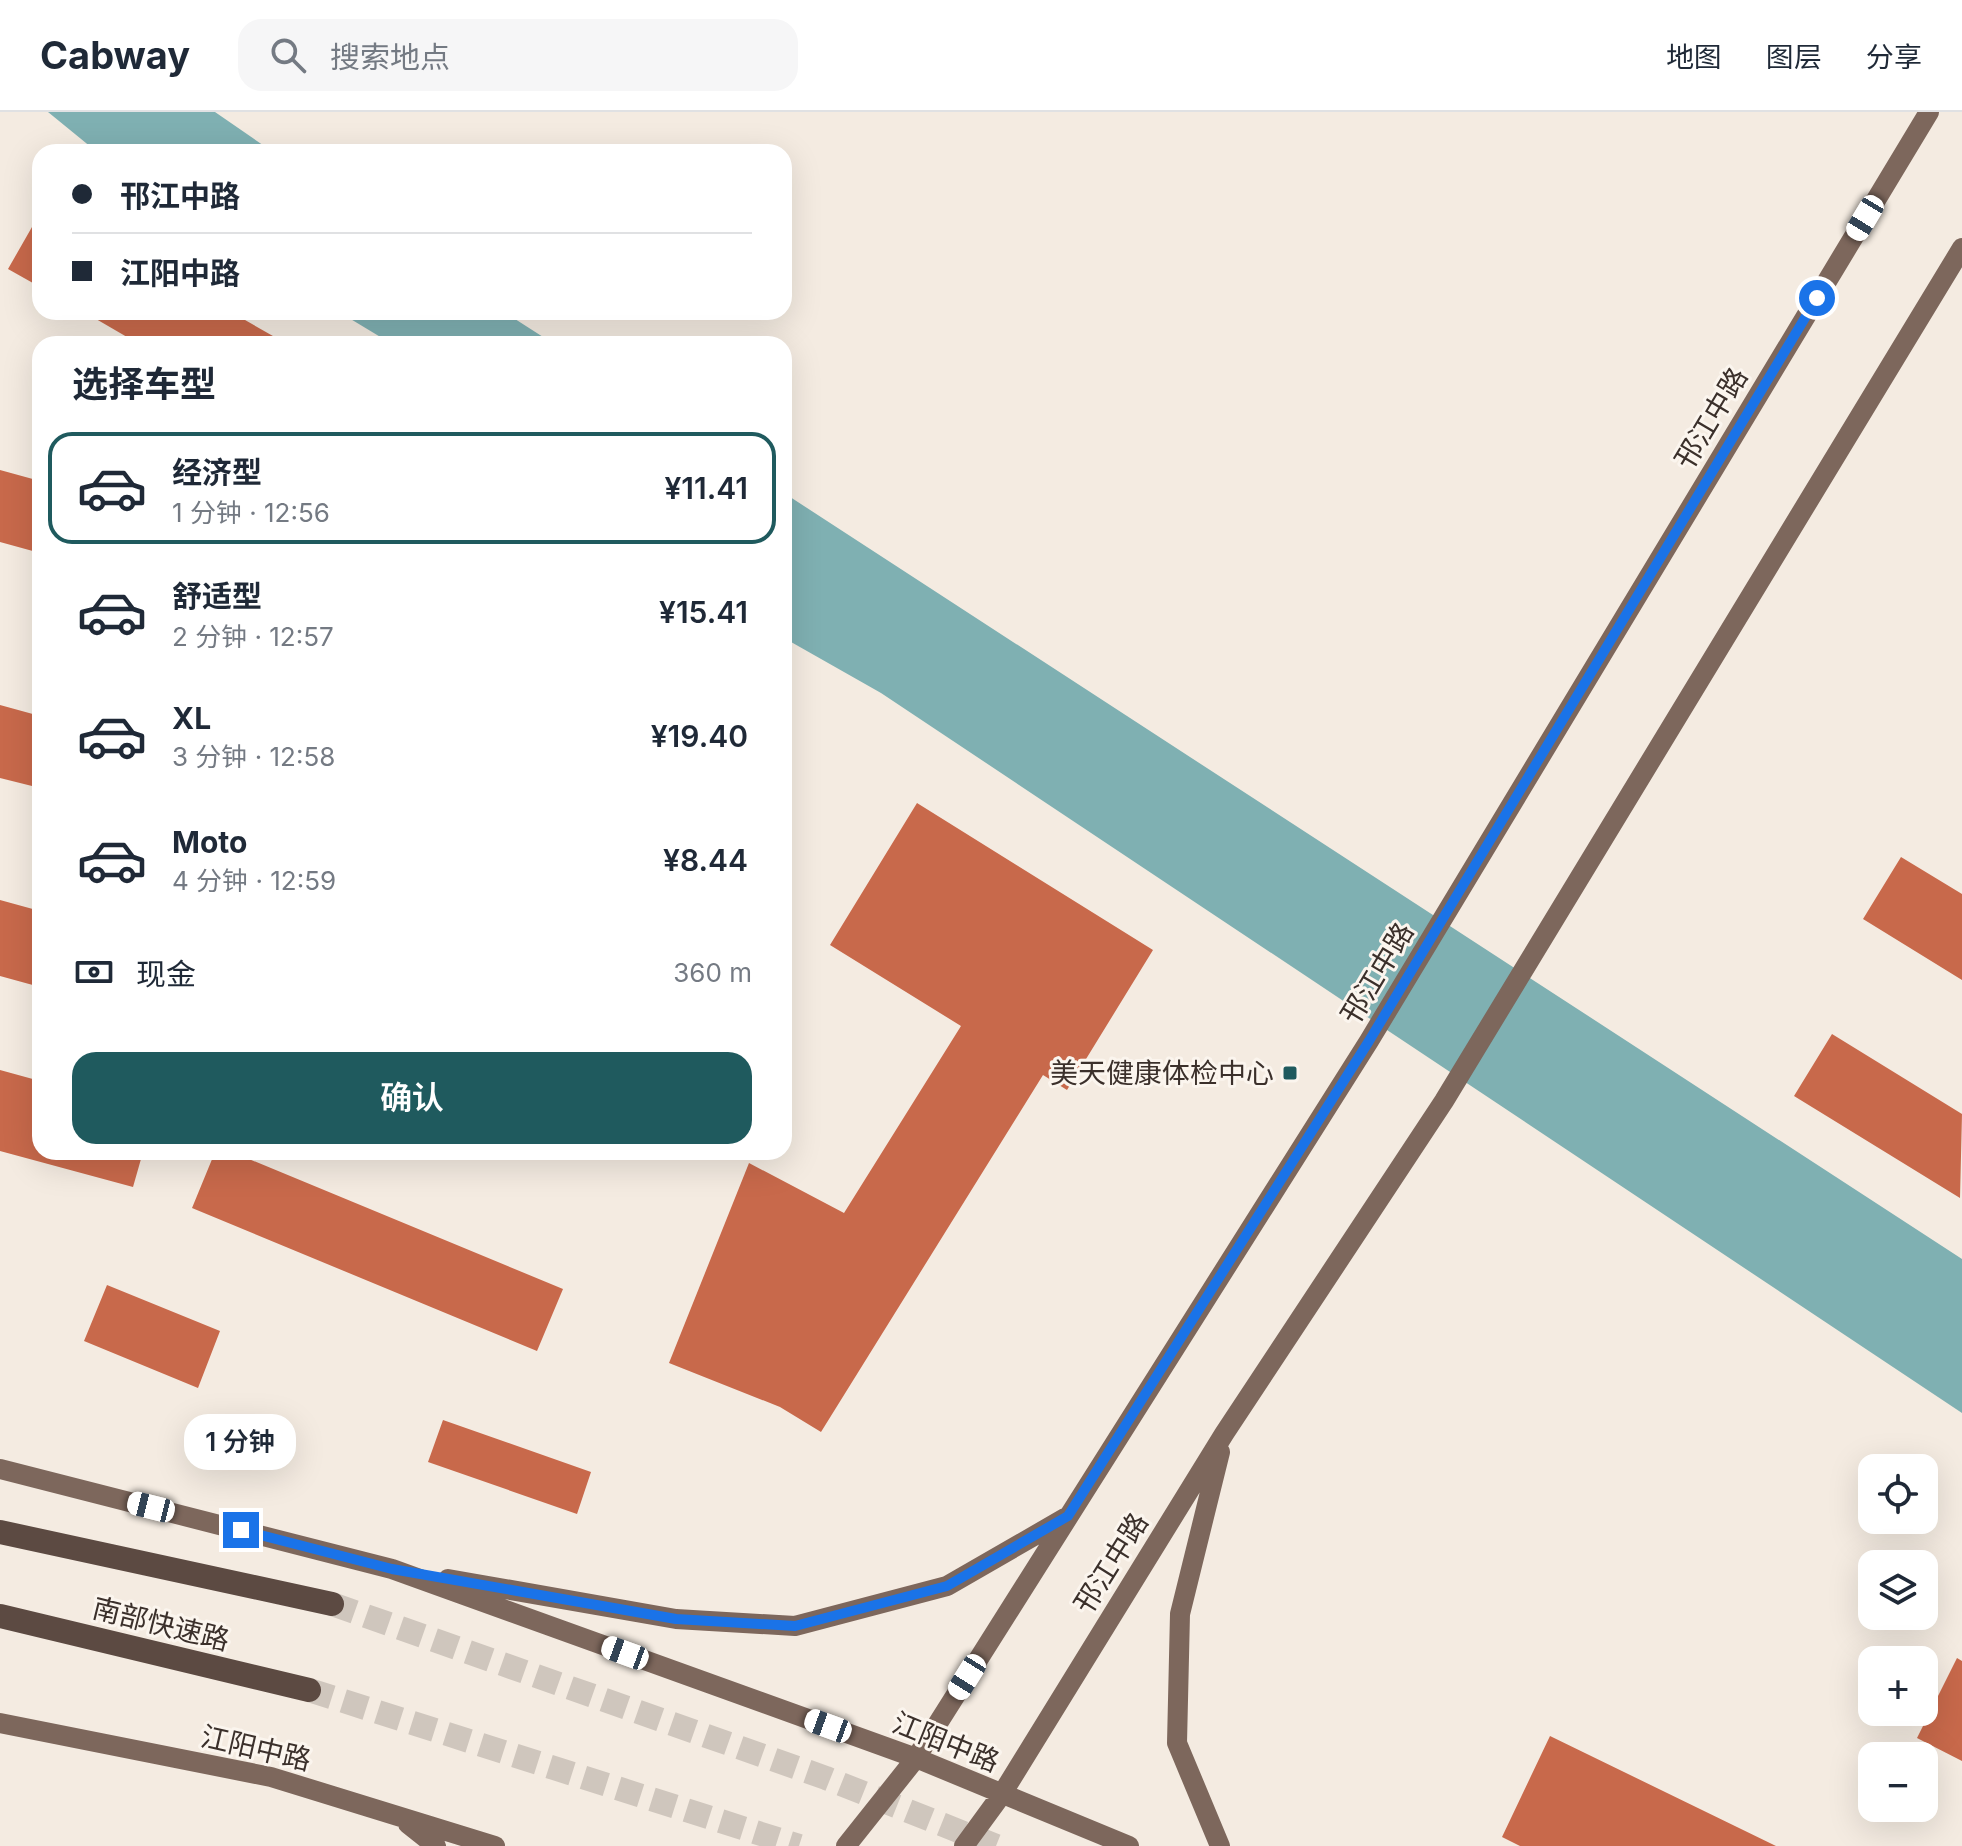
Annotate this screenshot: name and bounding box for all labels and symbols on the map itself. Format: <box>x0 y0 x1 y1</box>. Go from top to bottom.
car <box>1842 191 1888 245</box>
route start <box>1799 280 1835 316</box>
street label: 邗江中路 <box>1668 361 1754 475</box>
street label: 邗江中路 <box>1334 916 1420 1030</box>
place label: 美天健康体检中心 <box>1050 1056 1274 1090</box>
marker: 美天健康体检中心 <box>1281 1064 1299 1082</box>
callout: 1 分钟 <box>185 1414 297 1470</box>
car <box>125 1490 177 1524</box>
street label: 邗江中路 <box>1067 1506 1155 1620</box>
route end <box>223 1512 259 1548</box>
street label: 南部快速路 <box>89 1591 233 1657</box>
car <box>598 1634 652 1672</box>
car <box>944 1650 990 1704</box>
street label: 江阳中路 <box>888 1705 1004 1779</box>
car <box>801 1707 855 1745</box>
street label: 江阳中路 <box>198 1719 314 1777</box>

